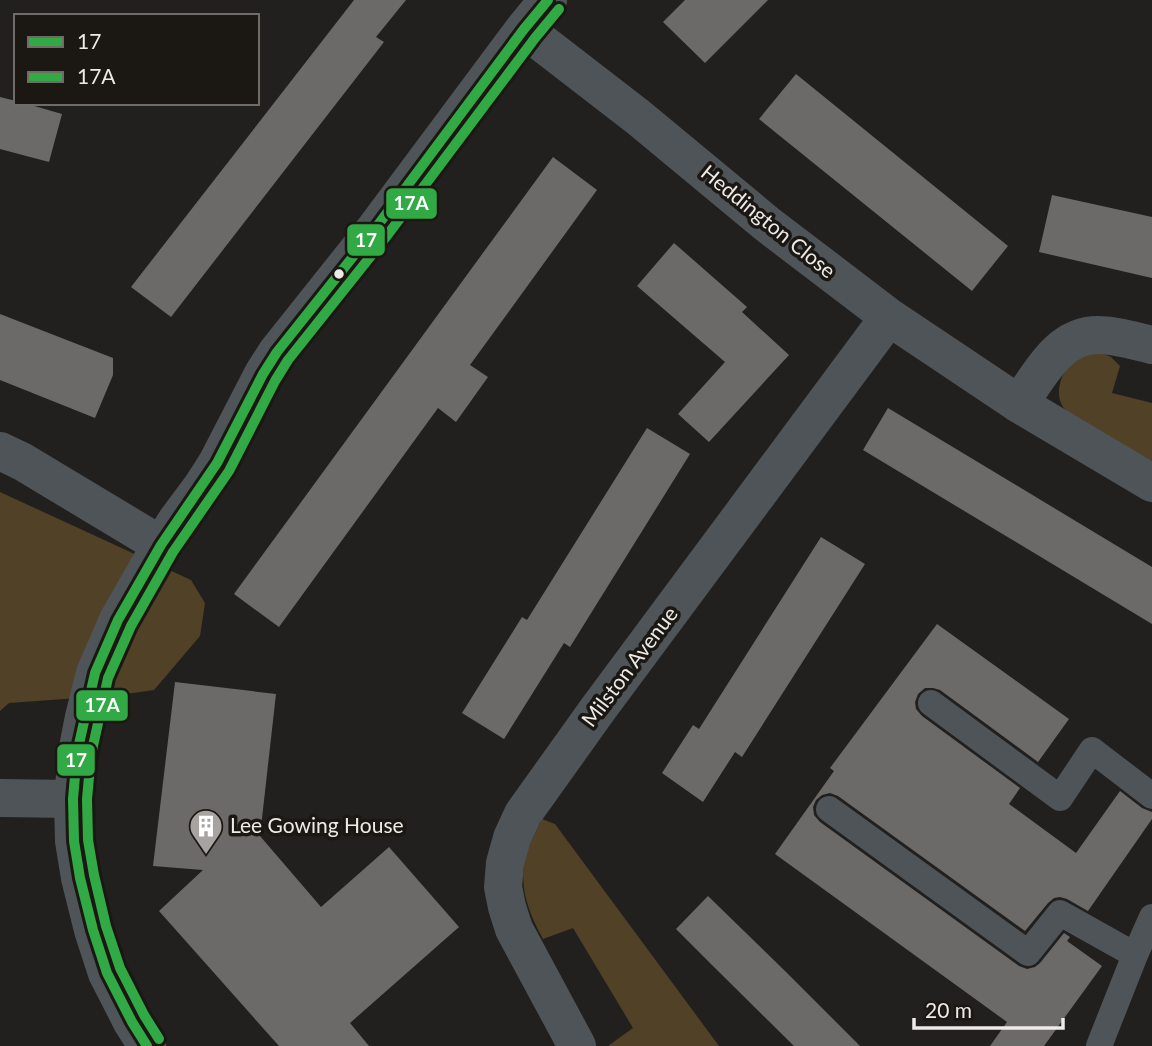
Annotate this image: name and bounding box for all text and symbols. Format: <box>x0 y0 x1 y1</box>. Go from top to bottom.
legend <box>14 14 259 105</box>
text: 17 <box>77 28 101 53</box>
text: 17A <box>77 63 116 88</box>
street label: Heddington Close <box>697 159 841 283</box>
line badge: 17A <box>385 187 438 220</box>
text: 17A <box>393 191 429 214</box>
line badge: 17 <box>346 223 386 257</box>
text: 17 <box>355 228 377 251</box>
unlabelled marker <box>332 267 346 281</box>
street label: Milston Avenue <box>576 601 682 731</box>
line badge: 17A <box>75 689 129 722</box>
text: 17A <box>84 693 120 716</box>
line badge: 17 <box>56 743 96 777</box>
text: 17 <box>65 748 87 771</box>
building icon: Lee Gowing House <box>187 807 225 856</box>
place label: Lee Gowing House <box>230 812 404 837</box>
scale bar <box>914 986 1063 1030</box>
text: 20 m <box>925 997 972 1022</box>

